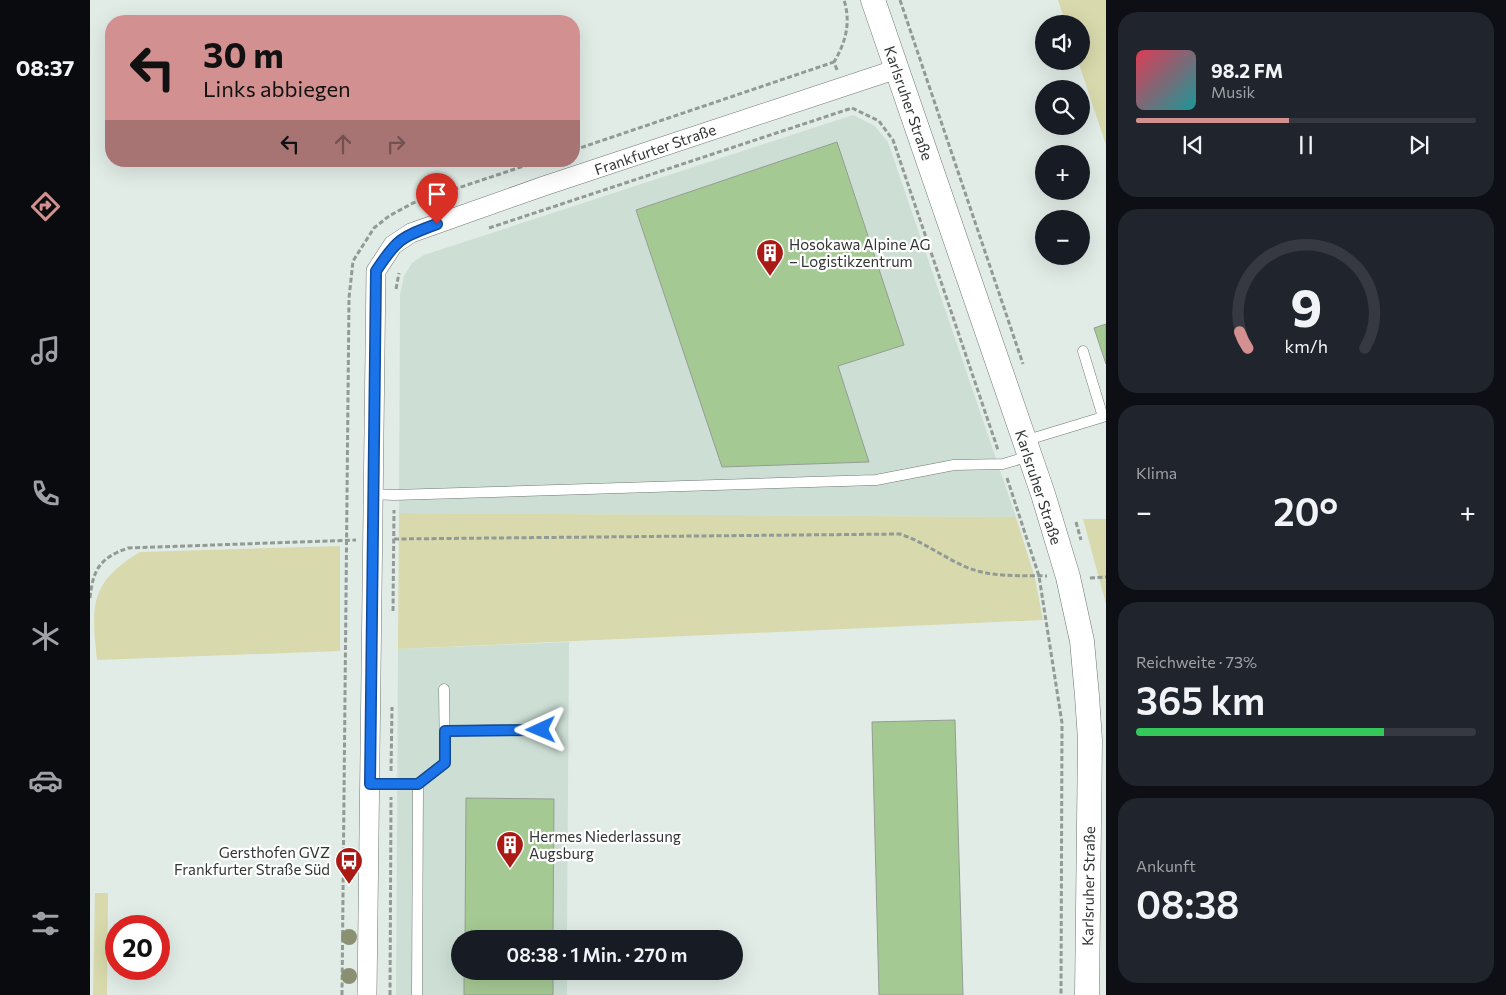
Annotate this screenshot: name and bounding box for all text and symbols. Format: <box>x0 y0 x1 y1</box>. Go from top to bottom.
map controls <box>1035 15 1090 265</box>
button: sound <box>1035 15 1090 70</box>
text: 30 m <box>203 32 284 75</box>
icon: left <box>120 35 185 100</box>
street label: Karlsruher Straße <box>881 43 937 163</box>
text: 08:37 <box>16 54 74 81</box>
text: 98.2 FM <box>1211 59 1283 82</box>
text: Links abbiegen <box>203 75 351 102</box>
button: search <box>1035 80 1090 135</box>
text: Musik <box>1211 82 1255 101</box>
street label: Frankfurter Straße <box>592 120 718 178</box>
icon: left <box>276 130 304 158</box>
icon: ahead <box>329 130 357 158</box>
icon: right <box>382 130 410 158</box>
icon: previous <box>1179 131 1207 159</box>
icon: pause <box>1292 131 1320 159</box>
icon: next <box>1405 131 1433 159</box>
button: + <box>1035 145 1090 200</box>
pin <box>416 173 458 224</box>
icon: arrive <box>423 180 451 208</box>
icon: directions <box>28 189 63 224</box>
button: − <box>1035 210 1090 265</box>
place label: Hosokawa Alpine AG – Logistikzentrum <box>789 235 930 270</box>
building icon: Hosokawa Alpine AG – Logistikzentrum <box>755 238 785 277</box>
text: 9 <box>1290 274 1322 338</box>
icon: music <box>28 333 63 368</box>
text: km/h <box>1284 335 1328 357</box>
street label: Karlsruher Straße <box>1012 427 1066 547</box>
text: Klima <box>1136 463 1177 482</box>
icon: phone <box>28 476 63 511</box>
text: 20° <box>1273 487 1338 534</box>
text: − <box>1136 494 1152 528</box>
text: + <box>1460 494 1476 528</box>
icon: climate <box>28 619 63 654</box>
text: Reichweite · 73% <box>1136 652 1257 671</box>
text: 365 km <box>1136 676 1265 723</box>
position arrow <box>514 703 566 755</box>
icon: car <box>28 763 63 798</box>
street label: Karlsruher Straße <box>1078 826 1098 946</box>
place label: Hermes Niederlassung Augsburg <box>529 827 681 862</box>
building icon: Hermes Niederlassung Augsburg <box>495 830 525 869</box>
place label: Gersthofen GVZ Frankfurter Straße Süd <box>174 843 330 878</box>
bus stop icon: Gersthofen GVZ Frankfurter Straße Süd <box>334 846 364 885</box>
text: Ankunft <box>1136 856 1196 875</box>
text: 08:38 <box>1136 880 1239 927</box>
icon: filters <box>28 906 63 941</box>
speed limit sign: 20 <box>105 915 170 980</box>
text: 08:38 · 1 Min. · 270 m <box>507 943 687 966</box>

